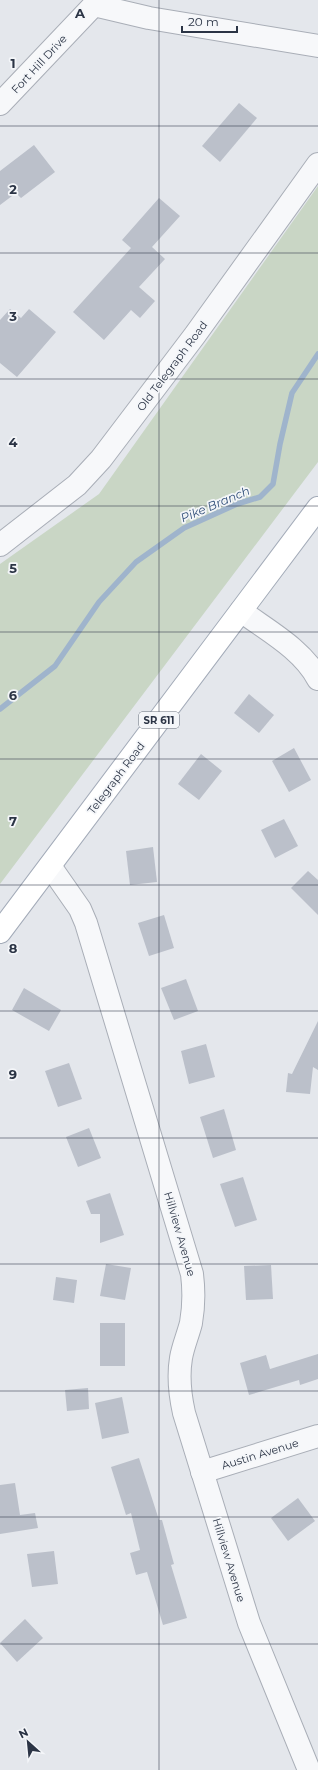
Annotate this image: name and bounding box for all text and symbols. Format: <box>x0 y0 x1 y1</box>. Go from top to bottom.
text: A <box>74 5 86 21</box>
scale bar <box>182 8 237 34</box>
text: 20 m <box>188 14 219 29</box>
street label: Fort Hill Drive <box>8 32 70 96</box>
text: 1 <box>10 55 16 71</box>
text: 2 <box>9 181 17 197</box>
text: 3 <box>8 308 17 324</box>
street label: Old Telegraph Road <box>134 318 210 414</box>
text: 4 <box>9 434 18 450</box>
water label: Pike Branch <box>178 483 252 525</box>
text: 5 <box>9 560 17 576</box>
text: 6 <box>9 687 18 703</box>
road number: SR 611 <box>139 712 179 728</box>
street label: Telegraph Road <box>84 739 148 817</box>
text: 7 <box>9 813 17 829</box>
text: 8 <box>9 940 18 956</box>
text: 9 <box>9 1066 17 1082</box>
street label: Hillview Avenue <box>161 1190 199 1278</box>
street label: Austin Avenue <box>220 1436 301 1472</box>
street label: Hillview Avenue <box>210 1516 249 1604</box>
north arrow <box>8 1722 48 1762</box>
text: N <box>16 1725 31 1741</box>

